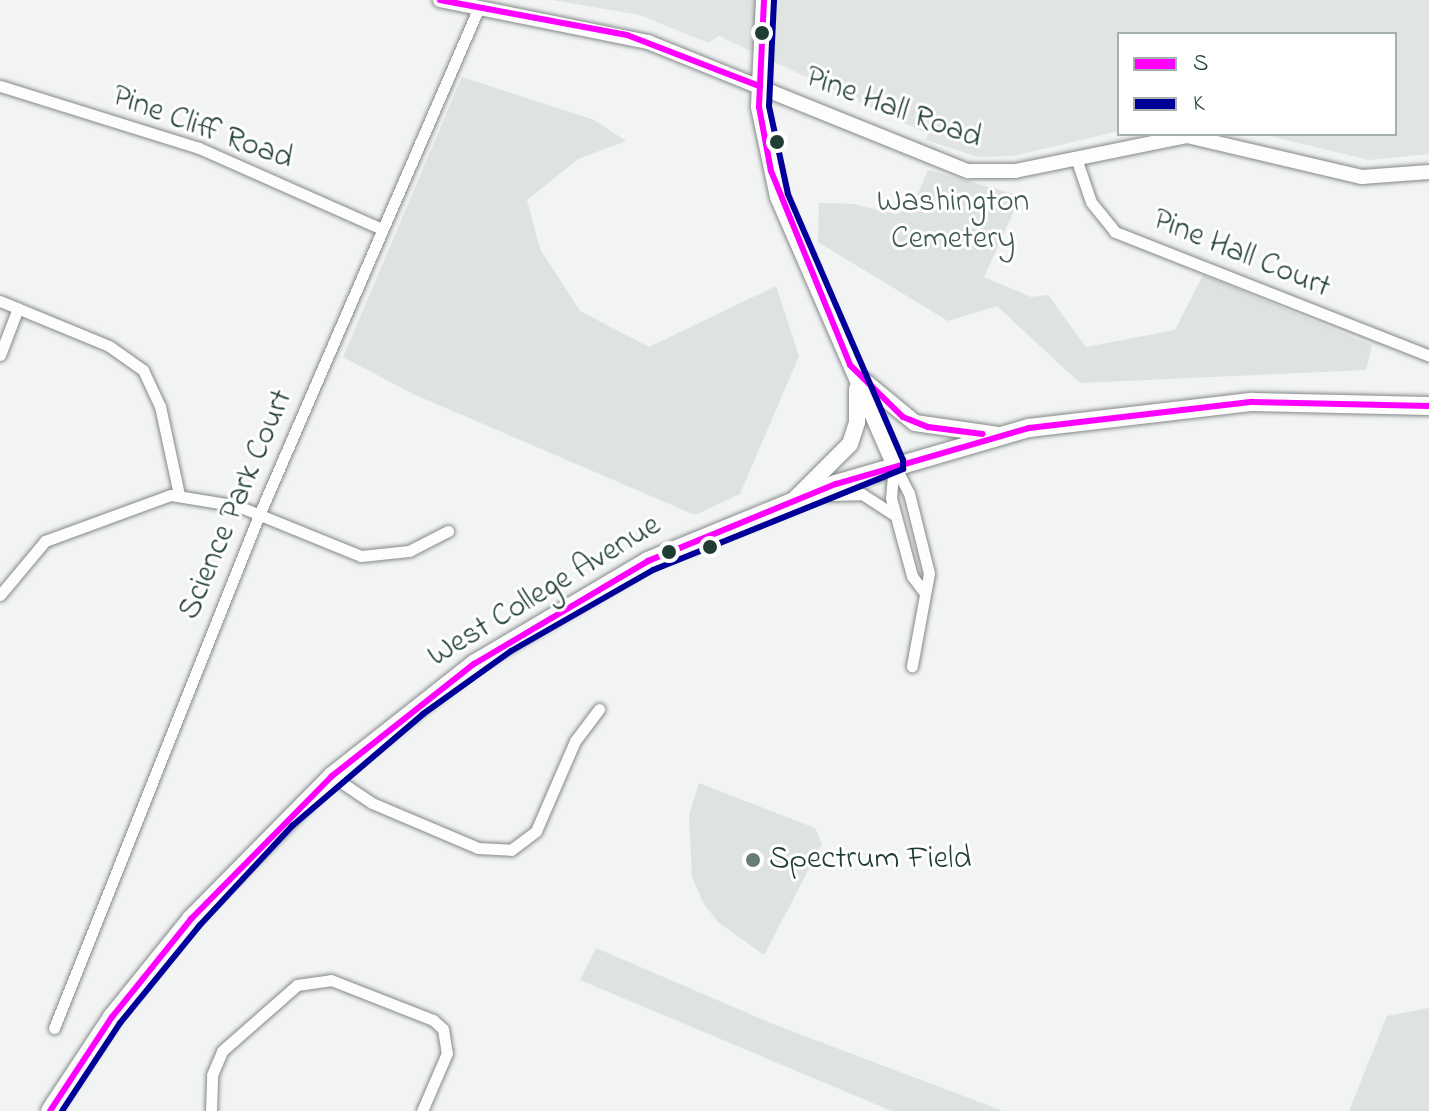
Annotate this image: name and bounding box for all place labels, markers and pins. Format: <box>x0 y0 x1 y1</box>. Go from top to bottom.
unlabelled marker <box>754 25 770 41</box>
unlabelled marker <box>769 134 785 150</box>
unlabelled marker <box>702 539 718 555</box>
unlabelled marker <box>661 544 677 560</box>
place label: Spectrum Field <box>769 841 971 879</box>
marker: Spectrum Field <box>744 851 762 869</box>

